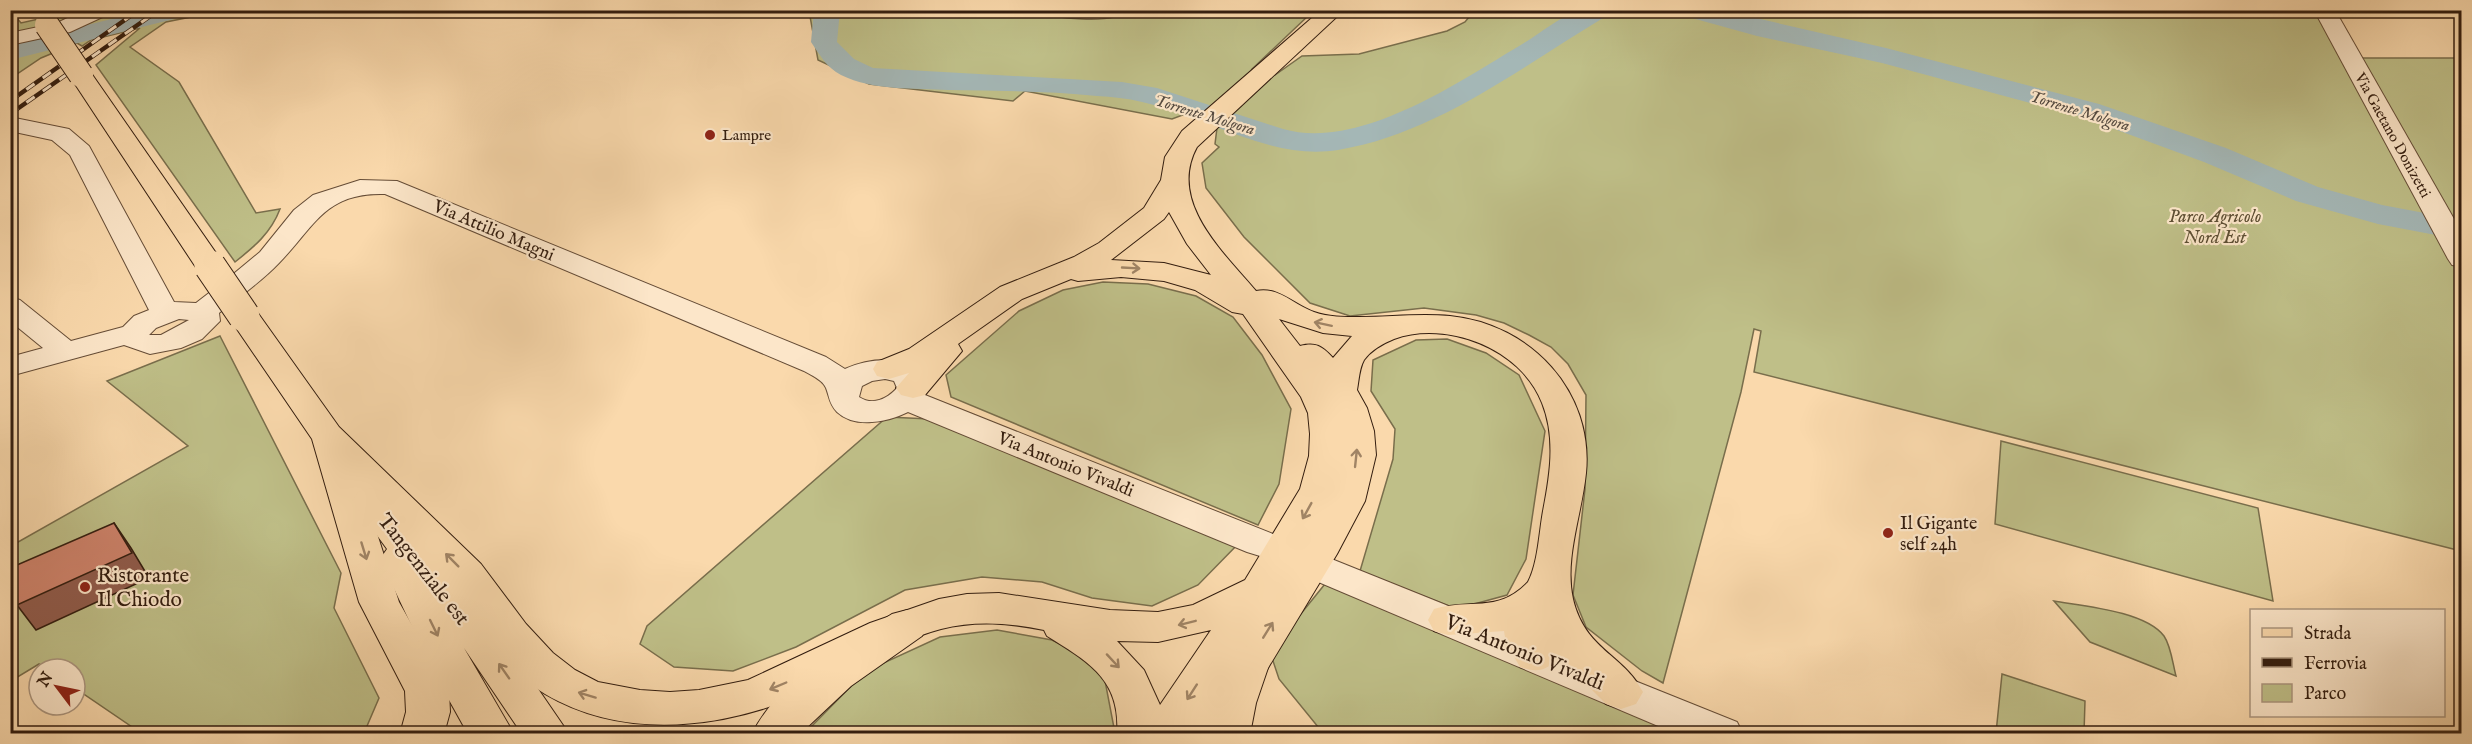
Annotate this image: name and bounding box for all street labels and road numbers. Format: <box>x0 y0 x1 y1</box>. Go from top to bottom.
street label: Via Gaetano Donizetti <box>2350 69 2435 201</box>
street label: Via Attilio Magni <box>428 195 558 267</box>
street label: Via Antonio Vivaldi <box>993 427 1137 503</box>
street label: Tangenziale est <box>371 509 475 631</box>
street label: Via Antonio Vivaldi <box>1440 609 1608 698</box>

